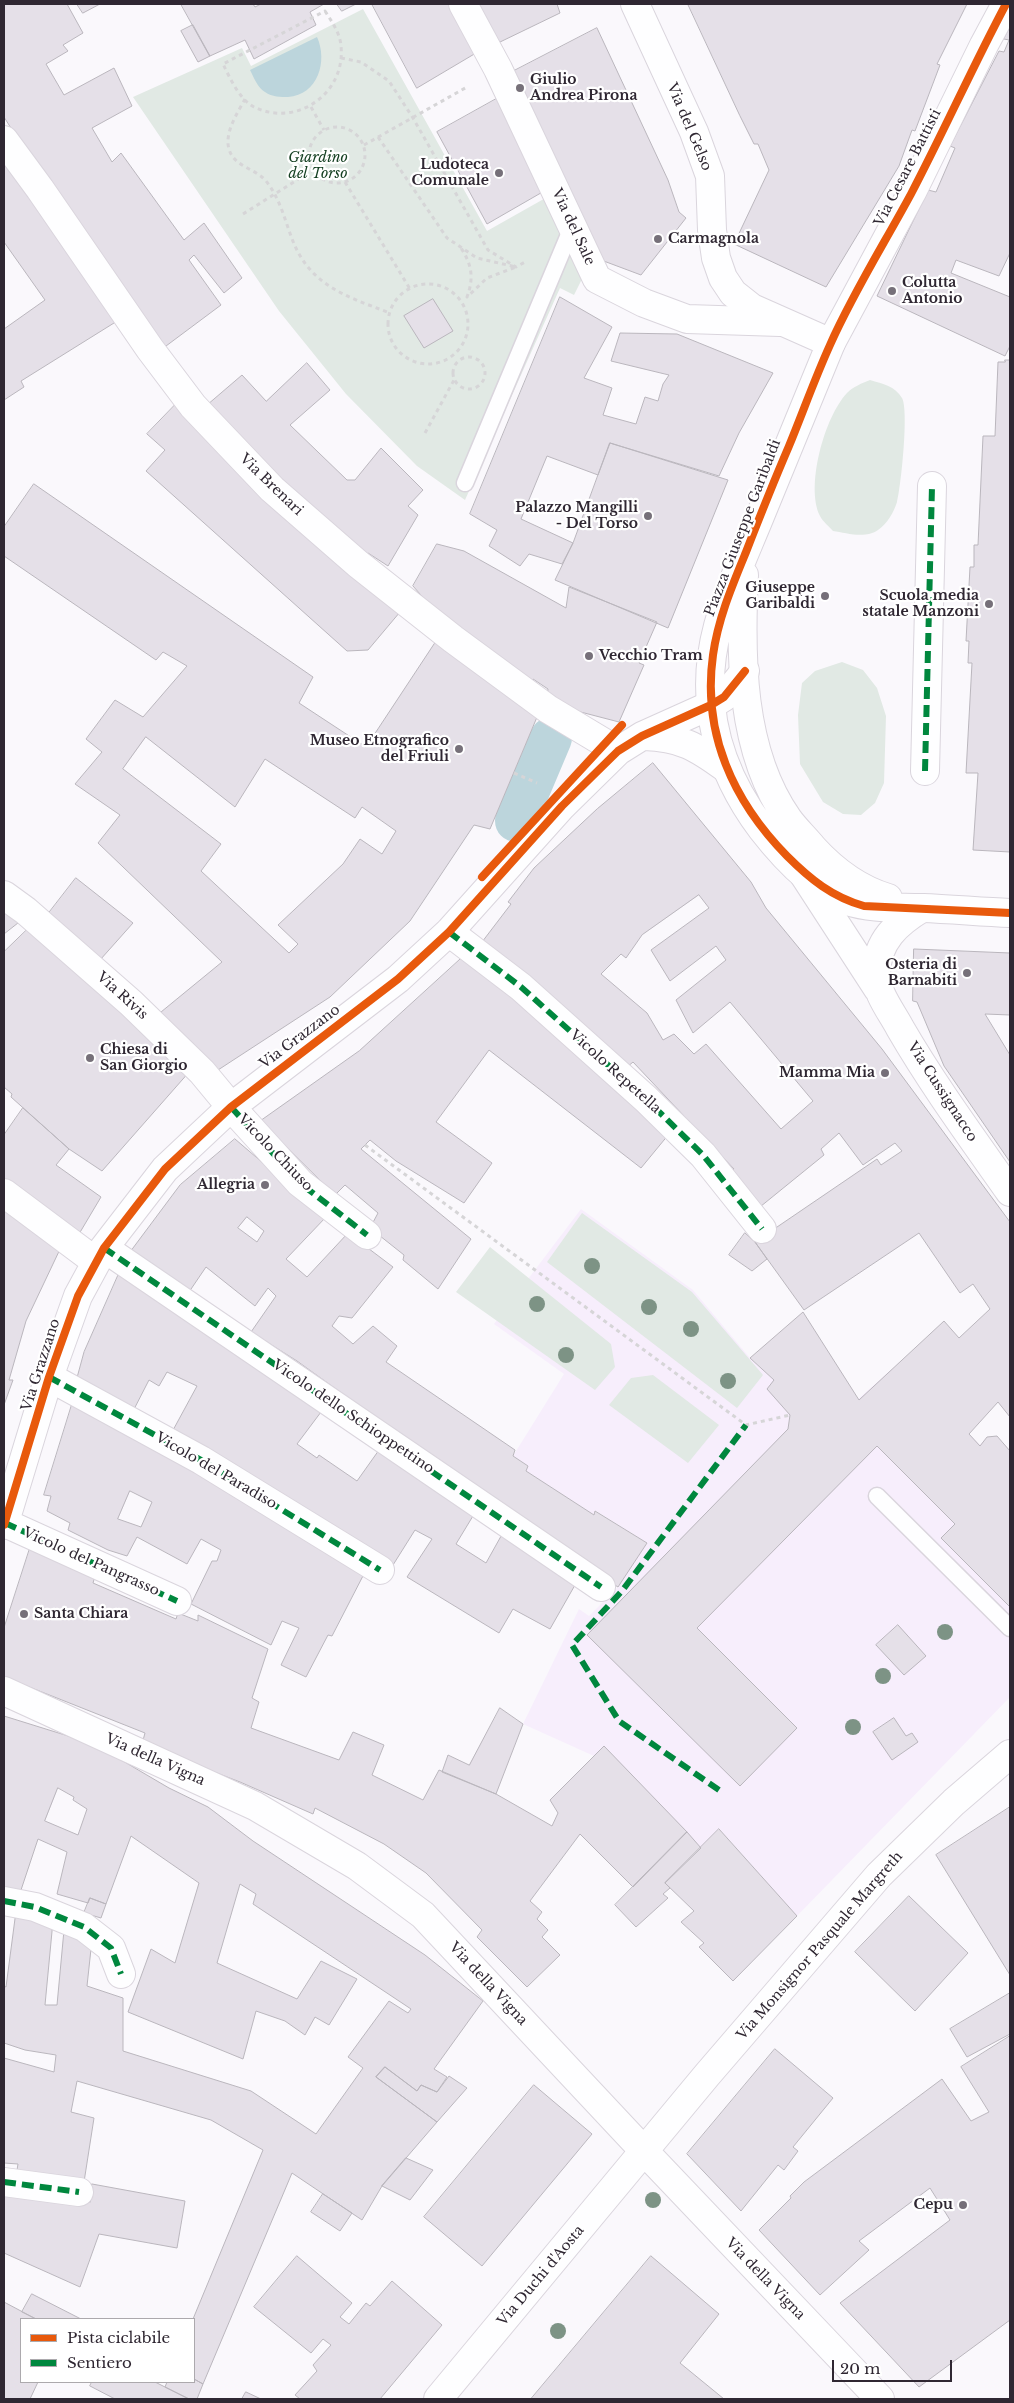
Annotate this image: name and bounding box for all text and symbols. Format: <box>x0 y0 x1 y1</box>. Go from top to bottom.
place label: Giulio Andrea Pirona <box>530 72 638 104</box>
street label: Via del Gelso <box>663 81 715 173</box>
marker: Giulio Andrea Pirona <box>514 82 526 94</box>
street label: Via Cesare Battisti <box>871 106 945 230</box>
park label: Giardino del Torso <box>288 150 348 182</box>
place label: Ludoteca Comunale <box>411 157 489 190</box>
marker: Ludoteca Comunale <box>493 167 505 179</box>
street label: Via del Sale <box>548 186 598 268</box>
place label: Carmagnola <box>668 231 759 247</box>
marker: Carmagnola <box>652 233 664 245</box>
place label: Colutta Antonio <box>902 275 963 308</box>
marker: Colutta Antonio <box>886 285 898 297</box>
street label: Piazza Giuseppe Garibaldi <box>701 437 785 619</box>
street label: Via Brenari <box>236 451 306 519</box>
place label: Palazzo Mangilli - Del Torso <box>515 500 638 532</box>
marker: Palazzo Mangilli - Del Torso <box>642 510 654 522</box>
place label: Giuseppe Garibaldi <box>745 580 815 612</box>
place label: Scuola media statale Manzoni <box>862 588 979 620</box>
marker: Giuseppe Garibaldi <box>819 590 831 602</box>
marker: Scuola media statale Manzoni <box>983 598 995 610</box>
place label: Vecchio Tram <box>599 648 703 664</box>
marker: Vecchio Tram <box>583 650 595 662</box>
place label: Museo Etnografico del Friuli <box>310 733 449 766</box>
marker: Museo Etnografico del Friuli <box>453 743 465 755</box>
place label: Osteria di Barnabiti <box>885 957 957 990</box>
marker: Osteria di Barnabiti <box>961 967 973 979</box>
street label: Via Rivis <box>93 969 151 1023</box>
street label: Via Grazzano <box>257 1001 343 1073</box>
street label: Vicolo Repetella <box>566 1027 664 1117</box>
street label: Via Cussignacco <box>904 1039 980 1145</box>
place label: Chiesa di San Giorgio <box>100 1042 188 1074</box>
marker: Chiesa di San Giorgio <box>84 1052 96 1064</box>
place label: Mamma Mia <box>779 1065 875 1081</box>
marker: Mamma Mia <box>879 1067 891 1079</box>
street label: Vicolo Chiuso <box>234 1111 316 1195</box>
place label: Allegria <box>197 1177 255 1193</box>
marker: Allegria <box>259 1179 271 1191</box>
street label: Via Grazzano <box>18 1317 64 1413</box>
street label: Vicolo dello Schioppettino <box>269 1357 437 1477</box>
street label: Vicolo del Paradiso <box>152 1429 280 1513</box>
street label: Vicolo del Pangrasso <box>20 1524 162 1600</box>
place label: Santa Chiara <box>34 1606 128 1622</box>
marker: Santa Chiara <box>18 1608 30 1620</box>
street label: Via della Vigna <box>103 1731 207 1789</box>
street label: Via Monsignor Pasquale Margreth <box>734 1848 906 2044</box>
street label: Via della Vigna <box>445 1939 531 2029</box>
place label: Cepu <box>914 2197 953 2213</box>
marker: Cepu <box>957 2199 969 2211</box>
street label: Via Duchi d'Aosta <box>494 2222 588 2330</box>
street label: Via della Vigna <box>722 2235 808 2323</box>
legend <box>20 2318 195 2383</box>
text: Pista ciclabile <box>67 2328 170 2347</box>
scale bar <box>834 2350 954 2382</box>
text: Sentiero <box>67 2353 132 2372</box>
text: 20 m <box>840 2359 880 2378</box>

